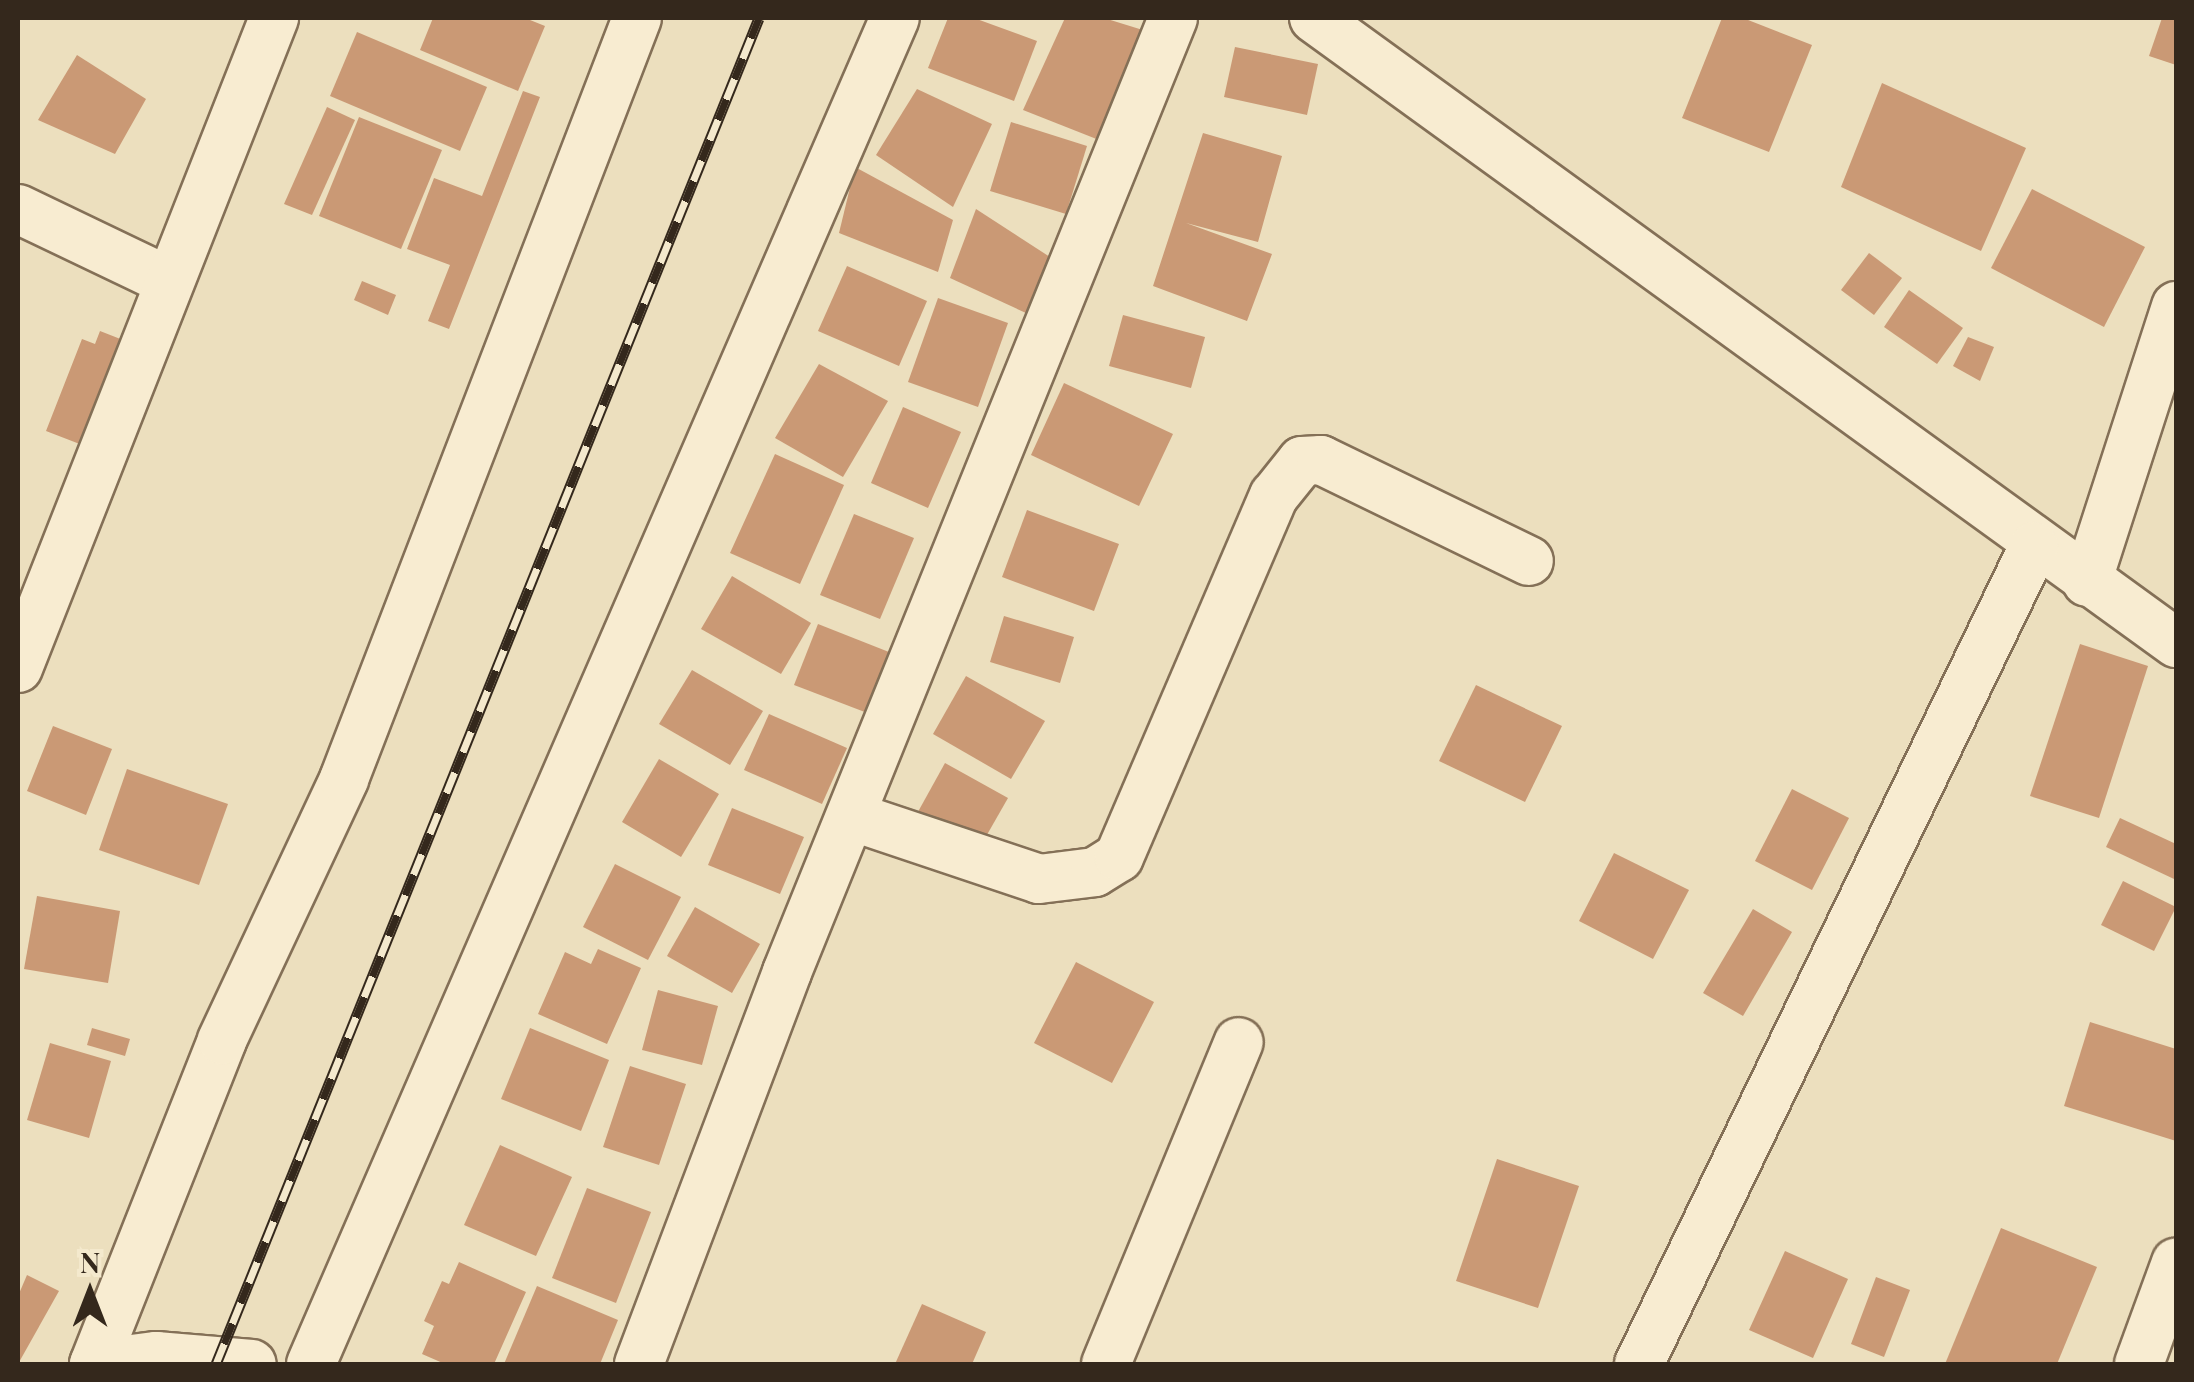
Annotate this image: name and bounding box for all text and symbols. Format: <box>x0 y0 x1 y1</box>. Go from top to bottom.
north arrow <box>40 1242 140 1342</box>
text: N <box>80 1243 100 1280</box>

